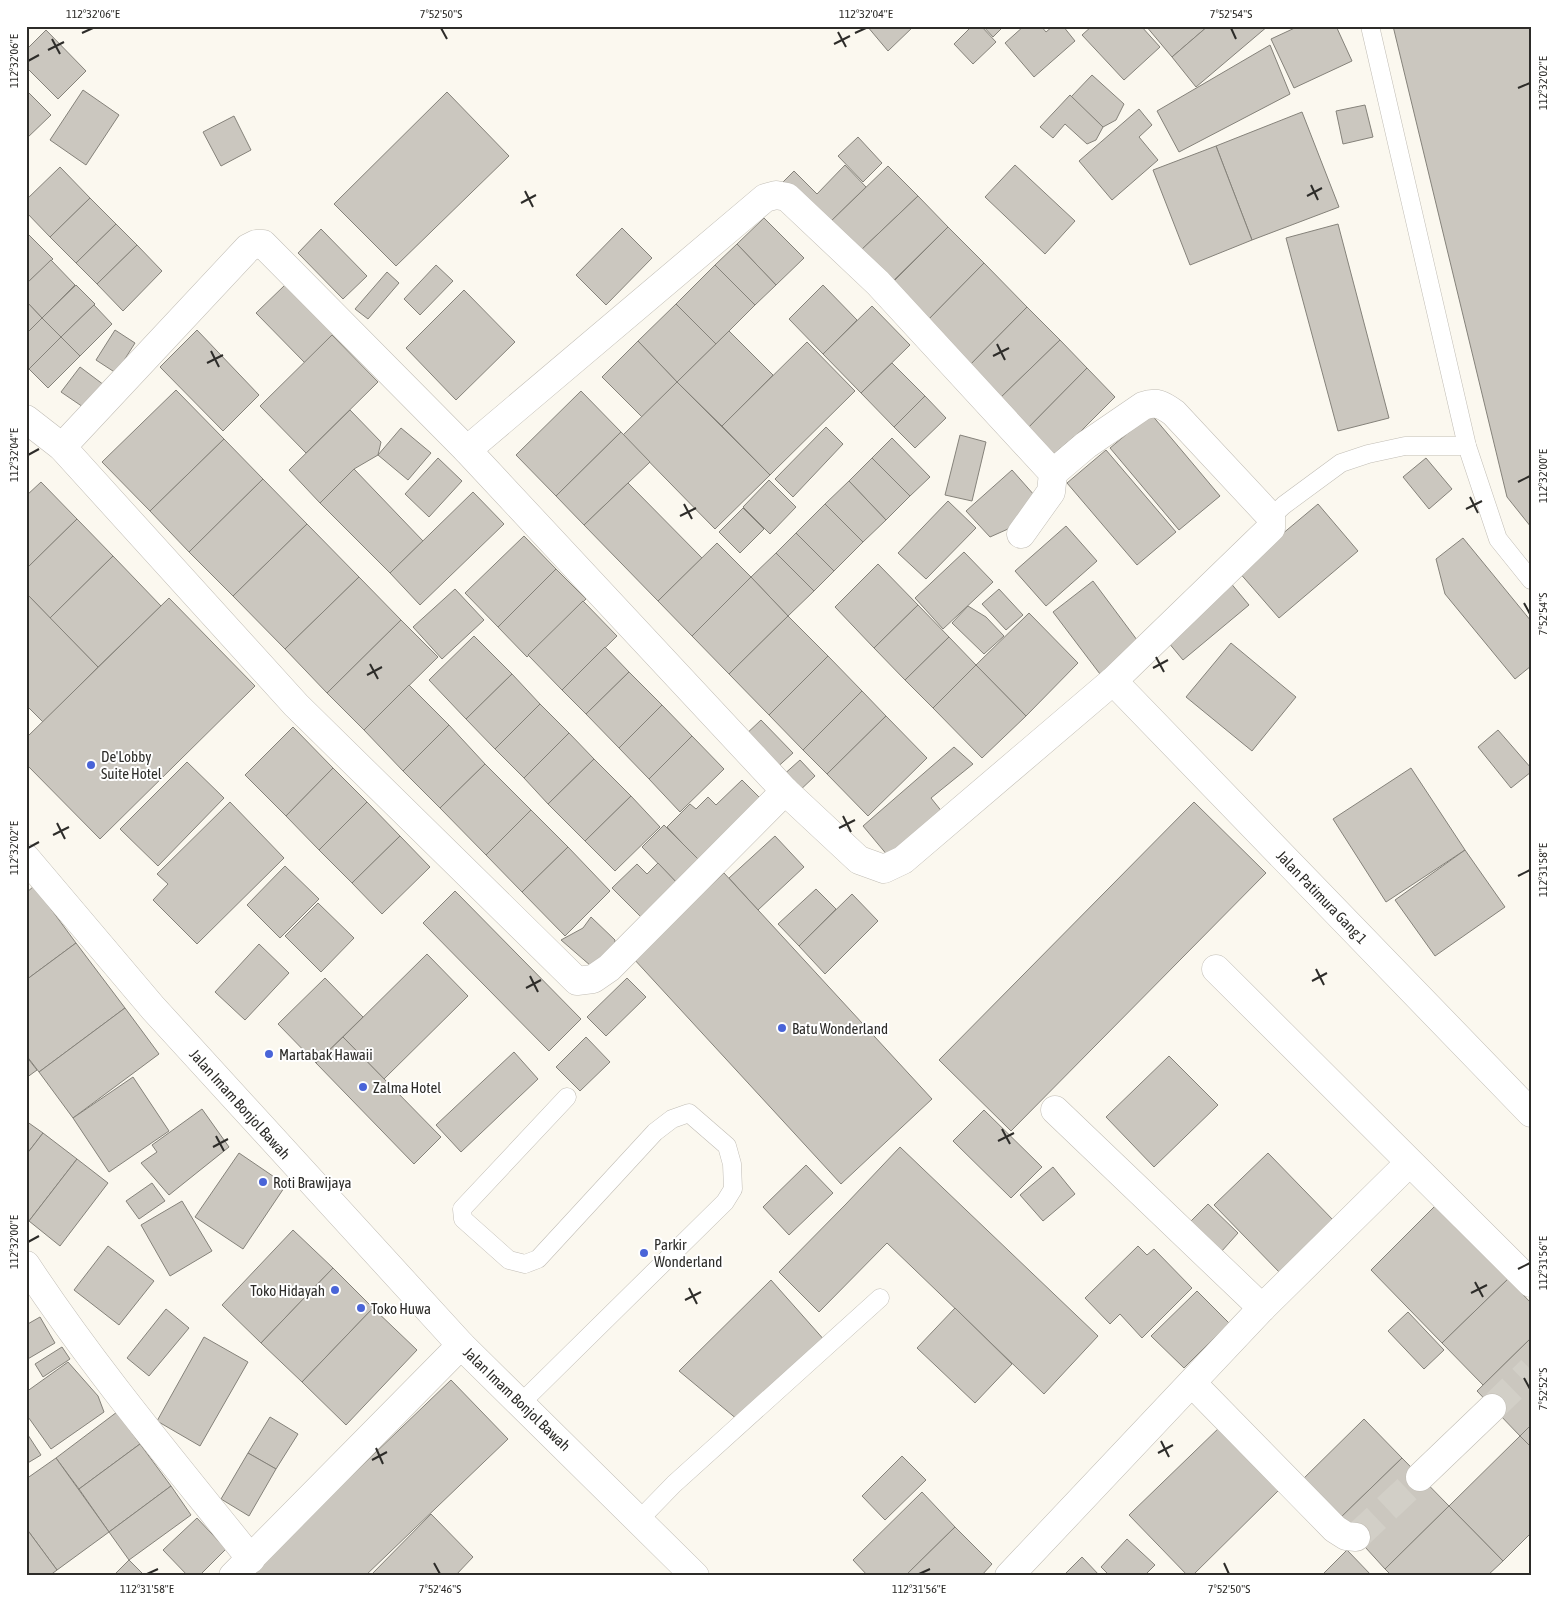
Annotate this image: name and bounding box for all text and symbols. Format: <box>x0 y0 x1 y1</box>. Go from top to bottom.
text: 112°32'06"E <box>66 7 120 21</box>
text: 7°52'50"S <box>420 7 462 21</box>
text: 112°32'04"E <box>839 7 893 21</box>
text: 7°52'54"S <box>1210 7 1252 21</box>
text: 112°32'06"E <box>7 34 21 88</box>
text: 112°32'02"E <box>1536 56 1550 110</box>
text: 112°32'04"E <box>7 428 21 482</box>
text: 112°32'00"E <box>1536 449 1550 503</box>
text: 7°52'54"S <box>1536 593 1550 635</box>
place label: De'Lobby Suite Hotel <box>101 748 162 782</box>
marker: De'Lobby Suite Hotel <box>85 759 97 771</box>
text: 112°32'02"E <box>7 821 21 875</box>
text: 112°31'58"E <box>1536 843 1550 897</box>
street label: Jalan Patimura Gang 1 <box>1273 847 1371 947</box>
place label: Batu Wonderland <box>792 1020 888 1037</box>
marker: Batu Wonderland <box>776 1022 788 1034</box>
street label: Jalan Imam Bonjol Bawah <box>186 1046 294 1162</box>
place label: Martabak Hawaii <box>279 1046 373 1063</box>
marker: Martabak Hawaii <box>263 1048 275 1060</box>
place label: Zalma Hotel <box>373 1079 441 1096</box>
marker: Zalma Hotel <box>357 1081 369 1093</box>
place label: Roti Brawijaya <box>273 1174 351 1191</box>
marker: Roti Brawijaya <box>257 1176 269 1188</box>
text: 112°32'00"E <box>7 1215 21 1269</box>
place label: Parkir Wonderland <box>654 1236 722 1270</box>
text: 112°31'56"E <box>1536 1236 1550 1290</box>
marker: Parkir Wonderland <box>638 1247 650 1259</box>
place label: Toko Hidayah <box>250 1282 325 1299</box>
marker: Toko Hidayah <box>329 1284 341 1296</box>
place label: Toko Huwa <box>371 1300 431 1317</box>
marker: Toko Huwa <box>355 1302 367 1314</box>
street label: Jalan Imam Bonjol Bawah <box>460 1344 574 1454</box>
text: 7°52'52"S <box>1536 1368 1550 1410</box>
text: 112°31'58"E <box>120 1582 174 1596</box>
text: 7°52'46"S <box>419 1582 461 1596</box>
text: 112°31'56"E <box>892 1582 946 1596</box>
text: 7°52'50"S <box>1208 1582 1250 1596</box>

